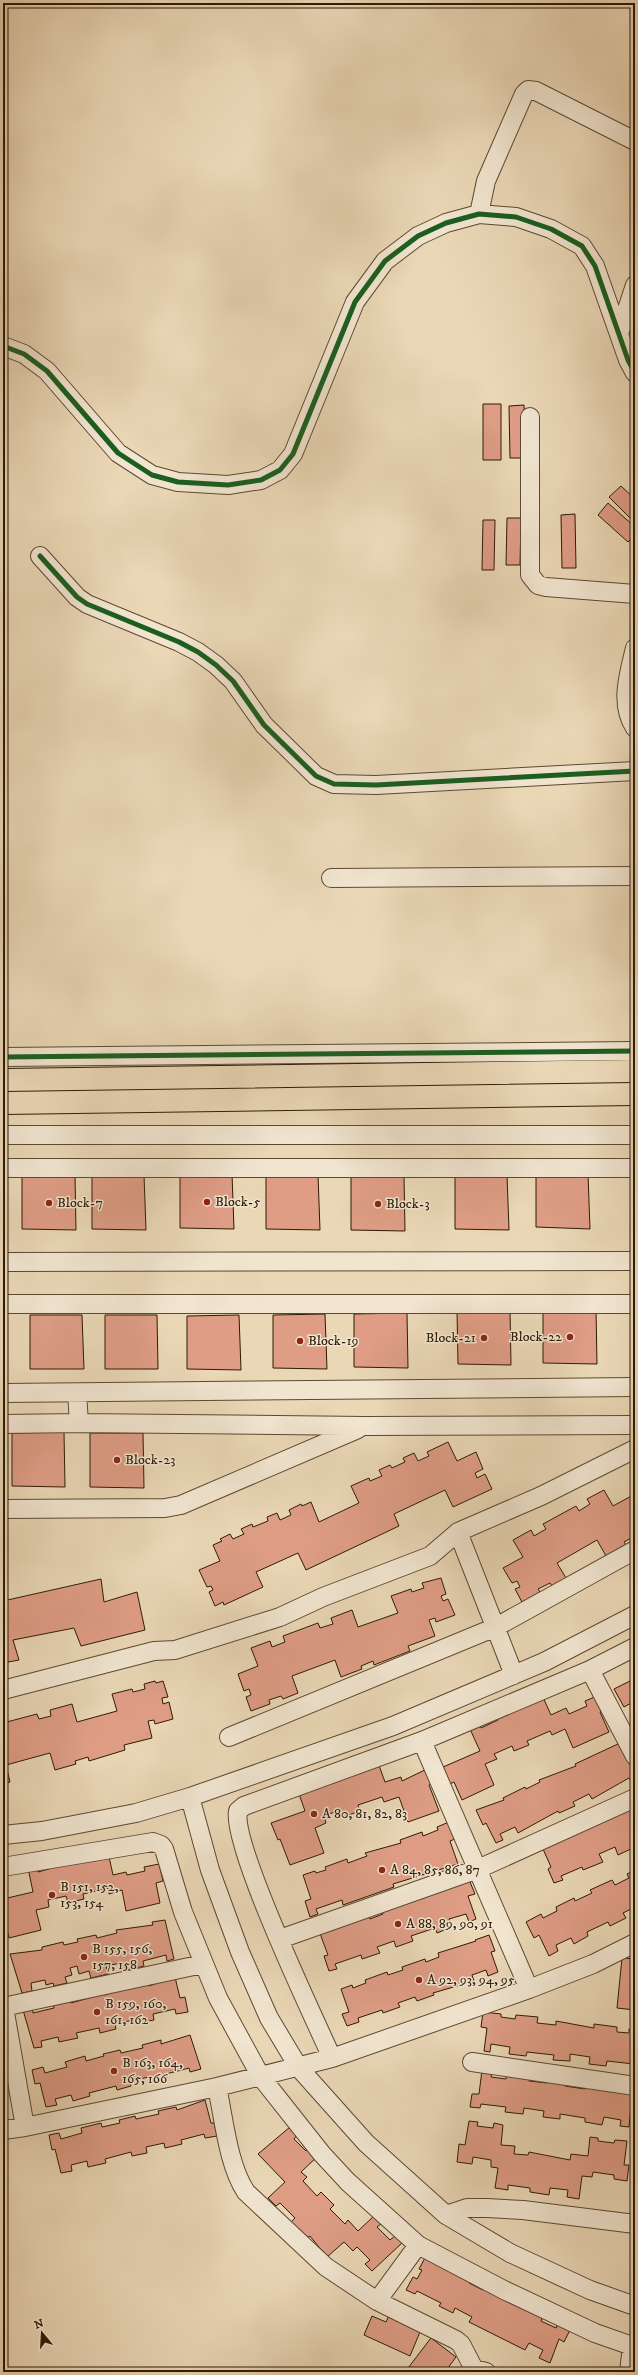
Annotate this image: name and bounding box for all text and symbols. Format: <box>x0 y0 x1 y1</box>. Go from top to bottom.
place label: Block-5 <box>215 1193 260 1211</box>
place label: Block-7 <box>57 1194 103 1212</box>
place label: Block-3 <box>386 1195 430 1213</box>
marker: Block-5 <box>202 1197 212 1207</box>
marker: Block-7 <box>44 1198 54 1208</box>
marker: Block-3 <box>373 1199 383 1209</box>
place label: Block-22 <box>510 1328 562 1346</box>
place label: Block-21 <box>426 1329 476 1347</box>
place label: Block-19 <box>308 1332 359 1350</box>
marker: Block-22 <box>565 1332 575 1342</box>
marker: Block-21 <box>479 1333 489 1343</box>
marker: Block-19 <box>295 1336 305 1346</box>
place label: Block-23 <box>125 1451 176 1469</box>
marker: Block-23 <box>112 1455 122 1465</box>
place label: A 80, 81, 82, 83 <box>322 1805 407 1823</box>
marker: A 80, 81, 82, 83 <box>309 1809 319 1819</box>
place label: A 84, 85, 86, 87 <box>390 1861 480 1879</box>
marker: A 84, 85, 86, 87 <box>377 1865 387 1875</box>
place label: B 151, 152, 153, 154 <box>60 1878 119 1912</box>
marker: B 151, 152, 153, 154 <box>47 1890 57 1900</box>
place label: A 88, 89, 90, 91 <box>406 1915 493 1933</box>
marker: A 88, 89, 90, 91 <box>393 1919 403 1929</box>
place label: B 155, 156, 157, 158 <box>92 1940 152 1974</box>
marker: B 155, 156, 157, 158 <box>79 1952 89 1962</box>
place label: A 92, 93, 94, 95 <box>427 1971 515 1989</box>
marker: A 92, 93, 94, 95 <box>414 1975 424 1985</box>
place label: B 159, 160, 161, 162 <box>105 1995 167 2029</box>
marker: B 159, 160, 161, 162 <box>92 2007 102 2017</box>
place label: B 163, 164, 165, 166 <box>122 2054 183 2088</box>
marker: B 163, 164, 165, 166 <box>109 2066 119 2076</box>
north arrow <box>22 2313 62 2353</box>
text: N <box>33 2316 46 2332</box>

